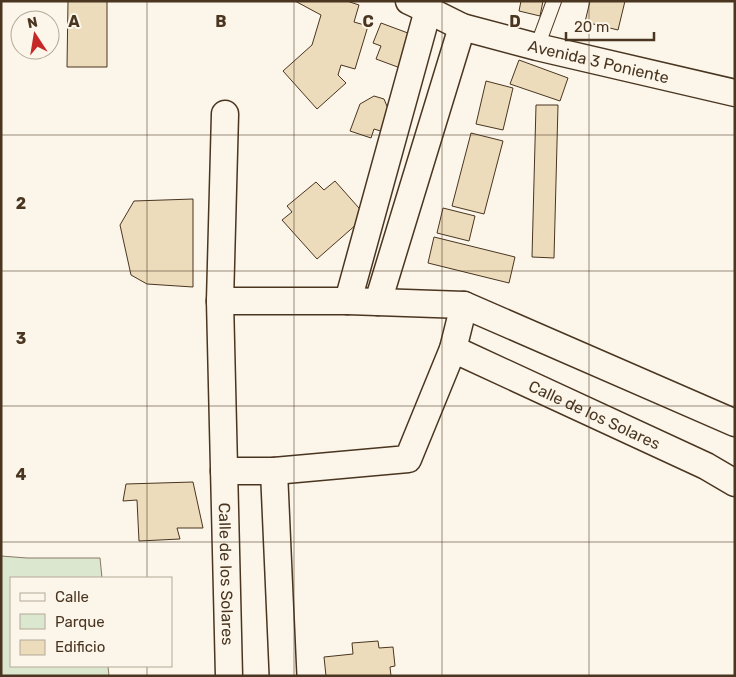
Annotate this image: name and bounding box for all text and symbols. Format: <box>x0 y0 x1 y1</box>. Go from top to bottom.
north arrow <box>10 10 60 60</box>
scale bar <box>566 10 654 42</box>
text: A <box>68 12 80 31</box>
text: B <box>215 12 227 31</box>
text: C <box>362 12 374 31</box>
text: D <box>509 12 521 31</box>
text: N <box>26 13 39 32</box>
text: 20 m <box>574 18 609 36</box>
street label: Avenida 3 Poniente <box>526 36 671 87</box>
text: 2 <box>16 194 26 213</box>
text: 3 <box>16 329 26 348</box>
street label: Calle de los Solares <box>526 376 663 453</box>
text: 4 <box>16 465 27 484</box>
street label: Calle de los Solares <box>215 502 238 645</box>
legend <box>10 577 172 667</box>
text: Calle <box>55 588 89 606</box>
text: Parque <box>55 613 105 631</box>
text: Edificio <box>55 638 105 656</box>

